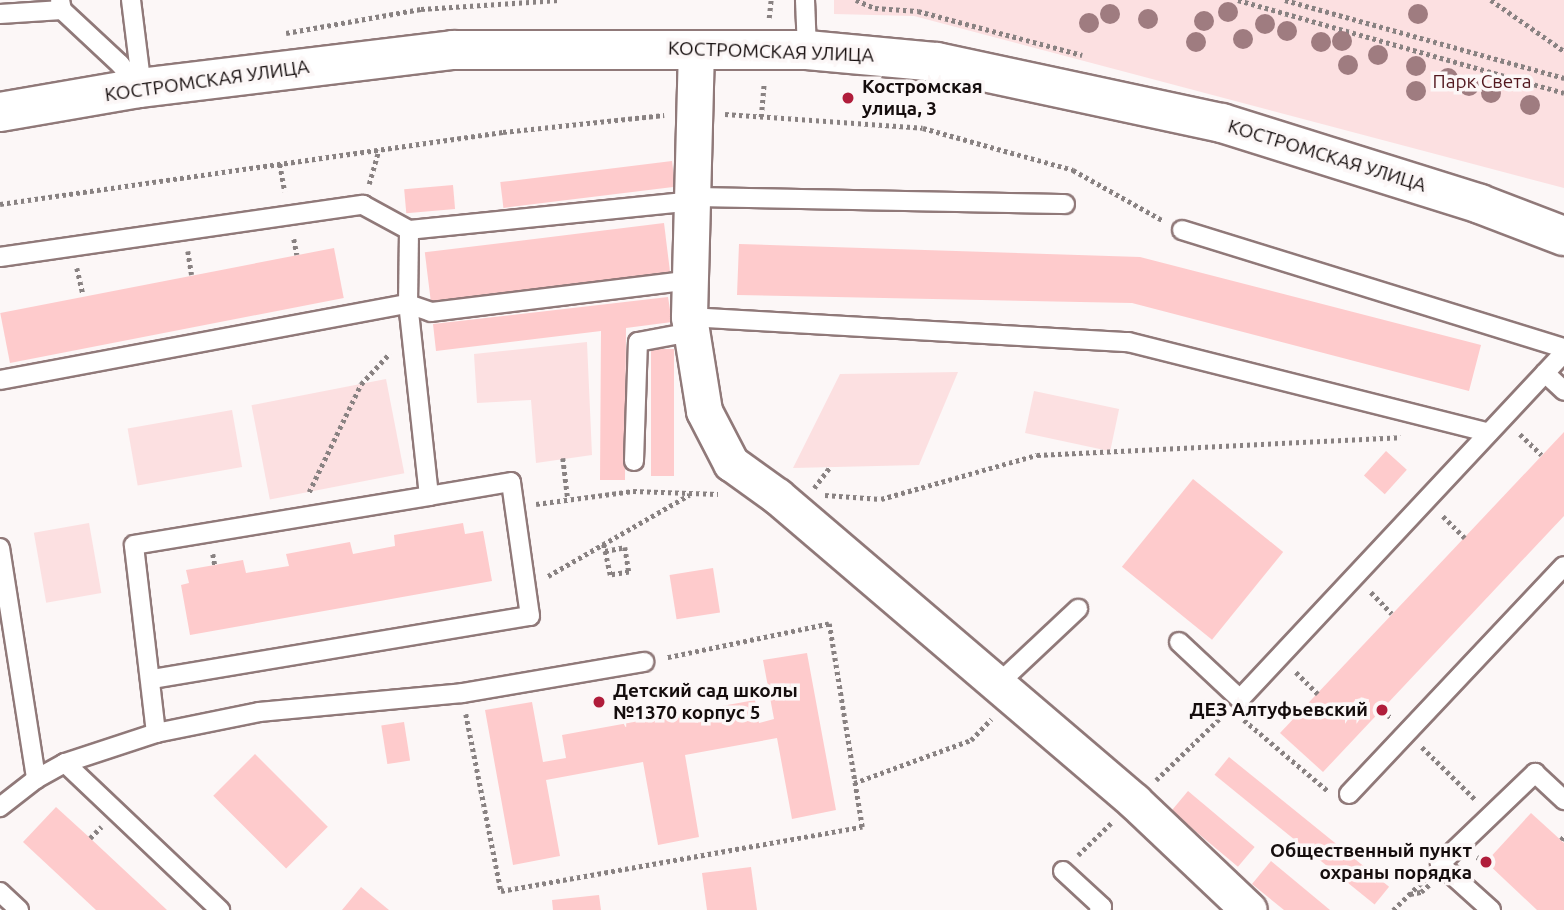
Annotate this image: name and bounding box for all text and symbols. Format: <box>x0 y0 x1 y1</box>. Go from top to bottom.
street label: КОСТРОМСКАЯ УЛИЦА <box>668 37 874 67</box>
street label: КОСТРОМСКАЯ УЛИЦА <box>103 55 311 107</box>
park label: Парк Света <box>1433 71 1531 93</box>
place label: Костромская улица, 3 <box>862 76 983 120</box>
marker: Костромская улица, 3 <box>840 90 856 106</box>
street label: КОСТРОМСКАЯ УЛИЦА <box>1225 115 1429 197</box>
place label: Детский сад школы №1370 корпус 5 <box>613 680 798 724</box>
marker: Детский сад школы №1370 корпус 5 <box>591 694 607 710</box>
place label: ДЕЗ Алтуфьевский <box>1190 699 1368 721</box>
marker: ДЕЗ Алтуфьевский <box>1374 702 1390 718</box>
place label: Общественный пункт охраны порядка <box>1270 840 1472 884</box>
marker: Общественный пункт охраны порядка <box>1478 854 1494 870</box>

